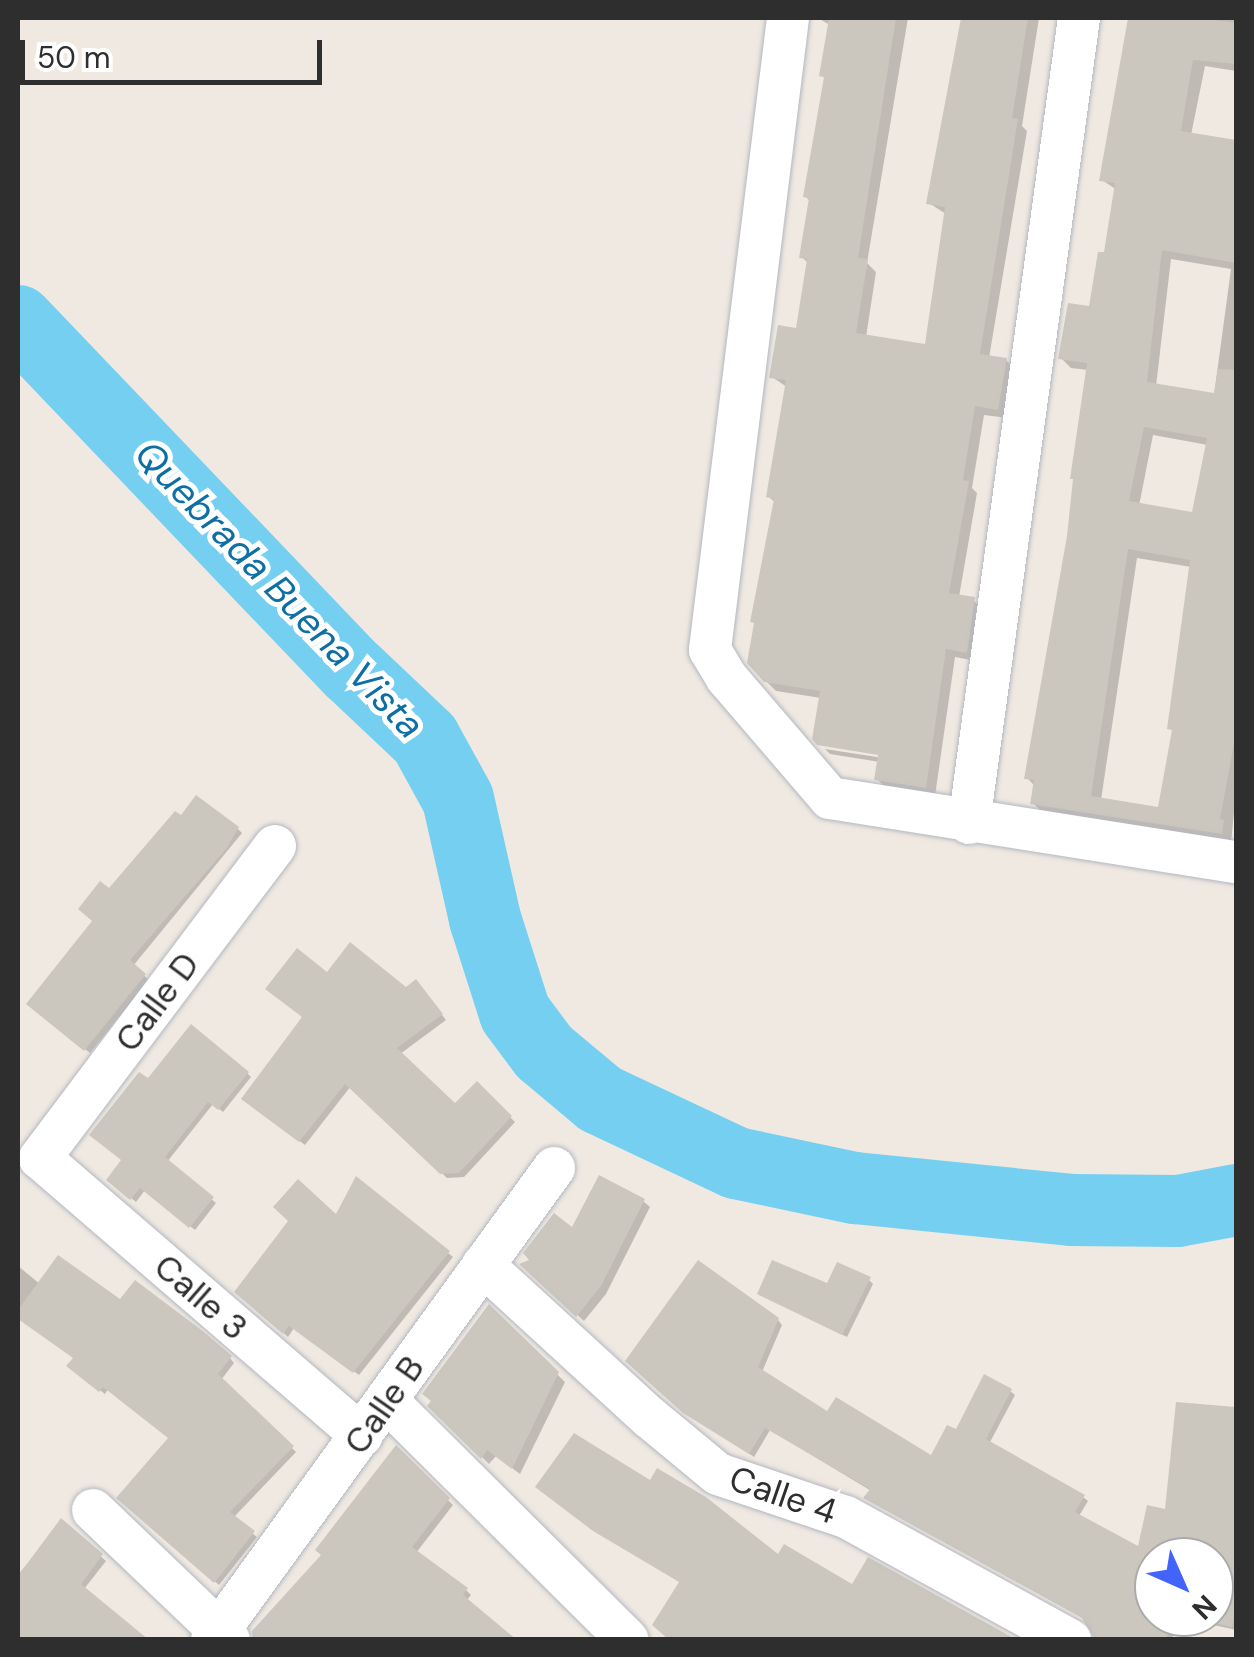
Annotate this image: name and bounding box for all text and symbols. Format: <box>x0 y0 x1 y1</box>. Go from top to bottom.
scale bar <box>25 20 328 82</box>
text: 50 m <box>37 38 111 77</box>
water label: Quebrada Buena Vista <box>125 432 433 748</box>
street label: Calle D <box>106 944 208 1060</box>
street label: Calle 3 <box>146 1245 256 1349</box>
street label: Calle B <box>335 1348 433 1462</box>
street label: Calle 4 <box>724 1457 842 1533</box>
north arrow <box>1134 1537 1234 1637</box>
text: N <box>1184 1587 1224 1627</box>

